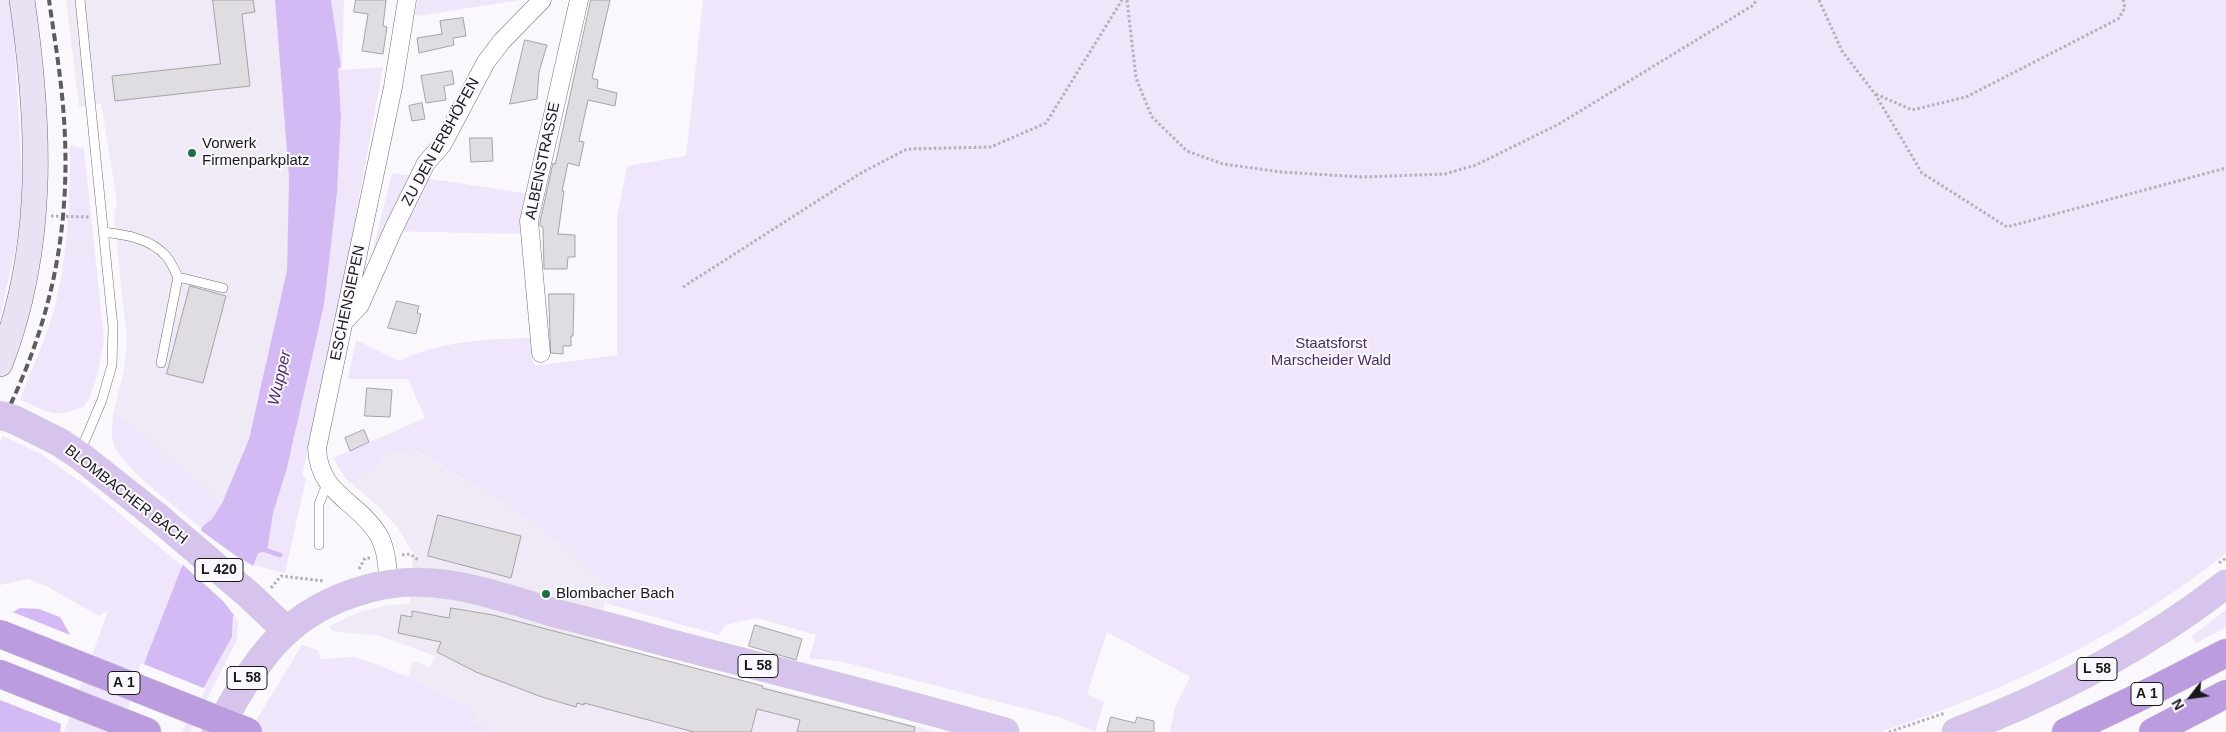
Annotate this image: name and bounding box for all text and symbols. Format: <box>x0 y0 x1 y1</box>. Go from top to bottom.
street label: ZU DEN ERBHÖFEN <box>398 75 484 209</box>
street label: ALBENSTRASSE <box>522 101 564 221</box>
place label: Vorwerk Firmenparkplatz <box>202 135 310 170</box>
marker: Vorwerk Firmenparkplatz <box>186 147 198 159</box>
street label: ESCHENSIEPEN <box>327 244 369 362</box>
park label: Staatsforst Marscheider Wald <box>1271 335 1391 370</box>
water label: Wupper <box>264 349 296 407</box>
street label: BLOMBACHER BACH <box>61 441 191 549</box>
road number: L 420 <box>195 558 243 582</box>
place label: Blombacher Bach <box>556 585 674 603</box>
marker: Blombacher Bach <box>540 588 552 600</box>
road number: L 58 <box>738 654 778 678</box>
road number: L 58 <box>2077 658 2117 681</box>
road number: L 58 <box>227 666 267 690</box>
road number: A 1 <box>108 671 140 694</box>
north arrow <box>2166 672 2216 722</box>
road number: A 1 <box>2131 682 2163 706</box>
text: N <box>2169 696 2187 713</box>

